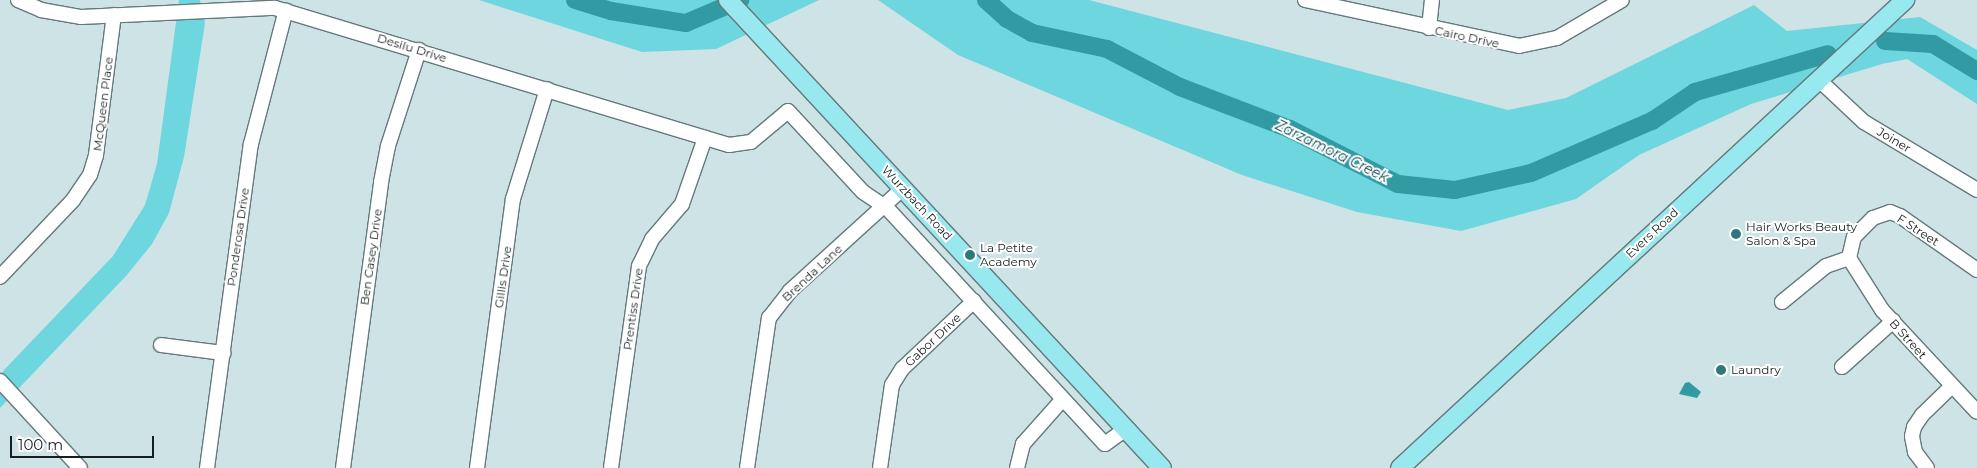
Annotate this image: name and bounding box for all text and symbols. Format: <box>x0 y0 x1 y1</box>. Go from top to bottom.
street label: Cairo Drive <box>1433 23 1501 51</box>
street label: Desilu Drive <box>375 31 449 65</box>
street label: McQueen Place <box>90 56 116 152</box>
water label: Zarzamora Creek <box>1273 116 1391 186</box>
street label: Joiner <box>1874 124 1914 156</box>
street label: Wurzbach Road <box>879 163 955 243</box>
street label: Ponderosa Drive <box>224 187 252 287</box>
street label: Evers Road <box>1623 205 1681 261</box>
street label: Ben Casey Drive <box>357 208 385 306</box>
street label: F Street <box>1894 211 1942 249</box>
place label: Hair Works Beauty Salon & Spa <box>1746 220 1857 248</box>
marker: Hair Works Beauty Salon & Spa <box>1730 228 1742 240</box>
street label: Brenda Lane <box>779 241 845 305</box>
place label: La Petite Academy <box>980 241 1037 269</box>
street label: Gillis Drive <box>492 245 514 309</box>
marker: La Petite Academy <box>964 249 976 261</box>
street label: Prentiss Drive <box>620 267 646 351</box>
street label: Gabor Drive <box>902 310 964 370</box>
street label: B Street <box>1886 316 1930 362</box>
place label: Laundry <box>1731 363 1781 377</box>
marker: Laundry <box>1715 364 1727 376</box>
scale bar <box>12 426 156 458</box>
text: 100 m <box>18 435 63 454</box>

